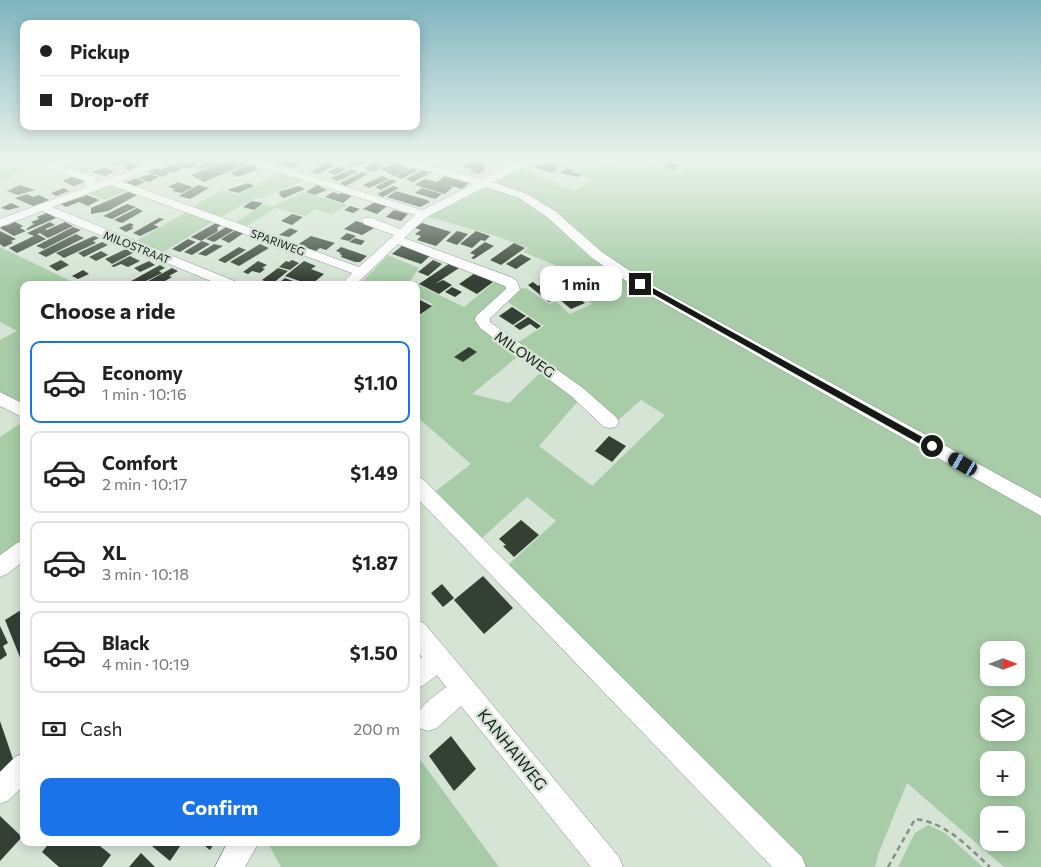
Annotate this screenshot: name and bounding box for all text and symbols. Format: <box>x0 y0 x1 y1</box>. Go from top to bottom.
text: Pickup <box>70 40 130 63</box>
text: Drop-off <box>70 88 149 111</box>
street label: SPARIWEG <box>249 226 307 258</box>
street label: MILOSTRAAT <box>102 228 172 266</box>
callout: 1 min <box>540 266 622 302</box>
route end <box>629 273 651 295</box>
text: 1 min <box>562 274 600 293</box>
text: Choose a ride <box>40 297 175 324</box>
street label: MILOWEG <box>492 327 558 381</box>
icon: car <box>42 360 87 405</box>
text: Economy <box>102 361 183 384</box>
text: $1.10 <box>354 371 398 394</box>
text: 1 min · 10:16 <box>102 384 187 403</box>
route start <box>921 435 943 457</box>
icon: car <box>42 450 87 495</box>
car <box>946 450 979 478</box>
text: Comfort <box>102 451 178 474</box>
text: $1.49 <box>350 461 398 484</box>
text: 2 min · 10:17 <box>102 474 187 493</box>
icon: car <box>42 540 87 585</box>
text: XL <box>102 541 127 564</box>
text: $1.87 <box>352 551 398 574</box>
text: 3 min · 10:18 <box>102 564 189 583</box>
icon: car <box>42 630 87 675</box>
text: Black <box>102 631 150 654</box>
text: $1.50 <box>350 641 398 664</box>
north arrow <box>980 641 1025 686</box>
map controls <box>980 641 1025 851</box>
text: 4 min · 10:19 <box>102 654 189 673</box>
button: layers <box>980 696 1025 741</box>
street label: KANHAIWEG <box>475 705 551 793</box>
icon: cash <box>40 715 68 743</box>
text: Cash <box>80 717 122 740</box>
text: 200 m <box>353 719 400 738</box>
button: + <box>980 751 1025 796</box>
button: Confirm <box>40 778 400 836</box>
button: − <box>980 806 1025 851</box>

